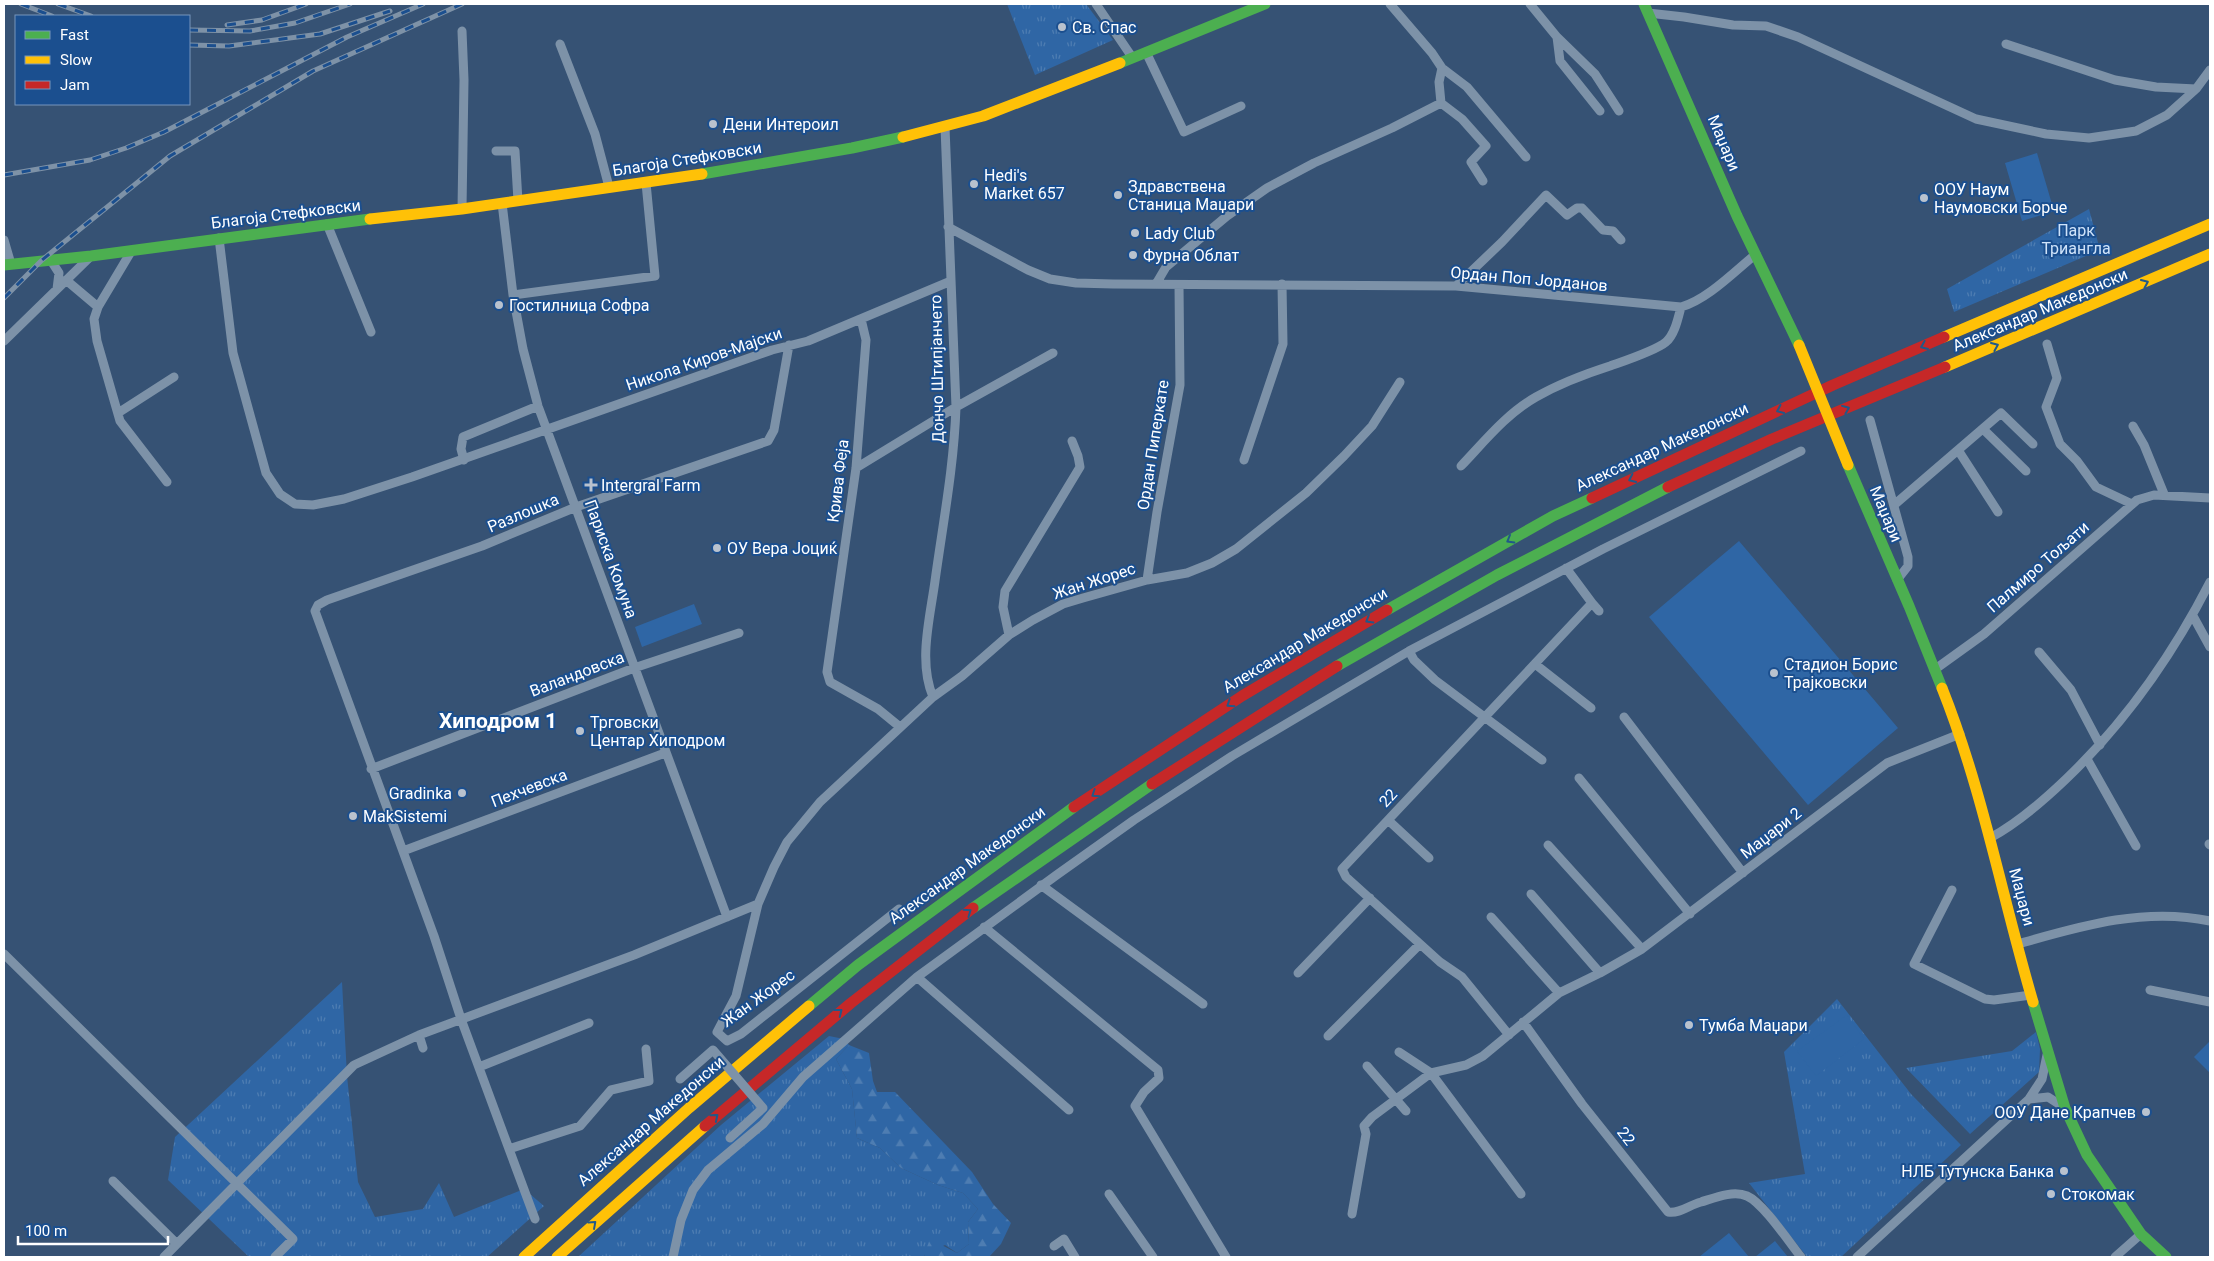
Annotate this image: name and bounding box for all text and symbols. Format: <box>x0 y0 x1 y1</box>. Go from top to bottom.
legend <box>15 15 190 105</box>
place label: Св. Спас <box>1072 18 1136 37</box>
marker: Св. Спас <box>1056 21 1068 33</box>
text: Fast <box>60 26 89 44</box>
text: Slow <box>60 51 92 69</box>
text: Jam <box>60 76 90 94</box>
street label: Маџари <box>1704 112 1744 174</box>
place label: Дени Интероил <box>723 115 839 134</box>
marker: Дени Интероил <box>707 118 719 130</box>
street label: Благоја Стефковски <box>611 138 763 180</box>
place label: Hedi's Market 657 <box>984 166 1065 203</box>
place label: Здравствена Станица Маџари <box>1128 177 1254 214</box>
marker: Hedi's Market 657 <box>968 178 980 190</box>
place label: ООУ Наум Наумовски Борче <box>1934 180 2067 217</box>
marker: Здравствена Станица Маџари <box>1112 189 1124 201</box>
marker: ООУ Наум Наумовски Борче <box>1918 192 1930 204</box>
street label: Благоја Стефковски <box>210 195 362 233</box>
park label: Парк Триангла <box>2041 221 2111 258</box>
place label: Lady Club <box>1145 224 1215 243</box>
marker: Lady Club <box>1129 227 1141 239</box>
place label: Фурна Облат <box>1143 246 1239 265</box>
marker: Фурна Облат <box>1127 249 1139 261</box>
street label: Ордан Поп Јорданов <box>1450 263 1608 295</box>
street label: Александар Македонски <box>1950 264 2130 356</box>
one-way arrow <box>2140 279 2149 290</box>
street label: Дончо Штипјанчето <box>926 294 948 444</box>
place label: Гостилница Софра <box>509 296 650 315</box>
marker: Гостилница Софра <box>493 299 505 311</box>
street label: Никола Киров-Мајски <box>623 323 785 395</box>
one-way arrow <box>1920 340 1929 351</box>
one-way arrow <box>1991 341 1999 351</box>
street label: Ордан Пиперкате <box>1133 379 1173 511</box>
street label: Александар Македонски <box>1573 399 1751 495</box>
one-way arrow <box>1776 404 1785 414</box>
one-way arrow <box>1841 404 1850 415</box>
street label: Крива Феја <box>823 438 853 524</box>
one-way arrow <box>1629 472 1638 482</box>
place label: Intergral Farm <box>601 476 701 495</box>
marker: Intergral Farm <box>585 479 597 491</box>
street label: Маџари <box>1866 483 1906 545</box>
street label: Разлошка <box>485 490 561 536</box>
street label: Париска Комуна <box>581 497 641 621</box>
street label: Палмиро Тољати <box>1983 517 2093 617</box>
one-way arrow <box>1507 533 1516 543</box>
place label: ОУ Вера Јоциќ <box>727 539 838 558</box>
marker: ОУ Вера Јоциќ <box>711 542 723 554</box>
street label: Жан Жорес <box>1050 559 1138 603</box>
street label: Александар Македонски <box>1219 583 1391 697</box>
one-way arrow <box>1365 614 1374 624</box>
street label: Валандовска <box>527 647 627 701</box>
place label: Стадион Борис Трајковски <box>1784 655 1898 692</box>
marker: Стадион Борис Трајковски <box>1768 667 1780 679</box>
one-way arrow <box>1226 698 1236 707</box>
district label: Хиподром 1 <box>439 709 557 733</box>
place label: Трговски Центар Хиподром <box>590 713 725 750</box>
marker: Трговски Центар Хиподром <box>574 725 586 737</box>
street label: Пехчевска <box>488 765 570 811</box>
place label: Gradinka <box>389 784 452 803</box>
street label: 22 <box>1375 785 1401 811</box>
marker: Gradinka <box>456 787 468 799</box>
one-way arrow <box>1091 788 1100 797</box>
street label: Александар Македонски <box>885 802 1049 928</box>
street label: Маџари 2 <box>1737 803 1805 863</box>
place label: MakSistemi <box>363 807 447 826</box>
marker: MakSistemi <box>347 810 359 822</box>
street label: Маџари <box>2005 866 2039 928</box>
one-way arrow <box>962 909 972 918</box>
street label: Жан Жорес <box>718 965 798 1031</box>
one-way arrow <box>833 1009 843 1018</box>
place label: Тумба Маџари <box>1699 1016 1808 1035</box>
marker: Тумба Маџари <box>1683 1019 1695 1031</box>
street label: Александар Македонски <box>574 1052 728 1190</box>
place label: ООУ Дане Крапчев <box>1994 1103 2136 1122</box>
marker: ООУ Дане Крапчев <box>2140 1106 2152 1118</box>
one-way arrow <box>709 1114 718 1122</box>
street label: 22 <box>1613 1123 1639 1149</box>
place label: НЛБ Тутунска Банка <box>1901 1162 2054 1181</box>
marker: НЛБ Тутунска Банка <box>2058 1165 2070 1177</box>
place label: Стокомак <box>2061 1185 2135 1204</box>
marker: Стокомак <box>2045 1188 2057 1200</box>
scale bar <box>18 1214 168 1246</box>
one-way arrow <box>588 1221 597 1230</box>
text: 100 m <box>25 1222 67 1240</box>

